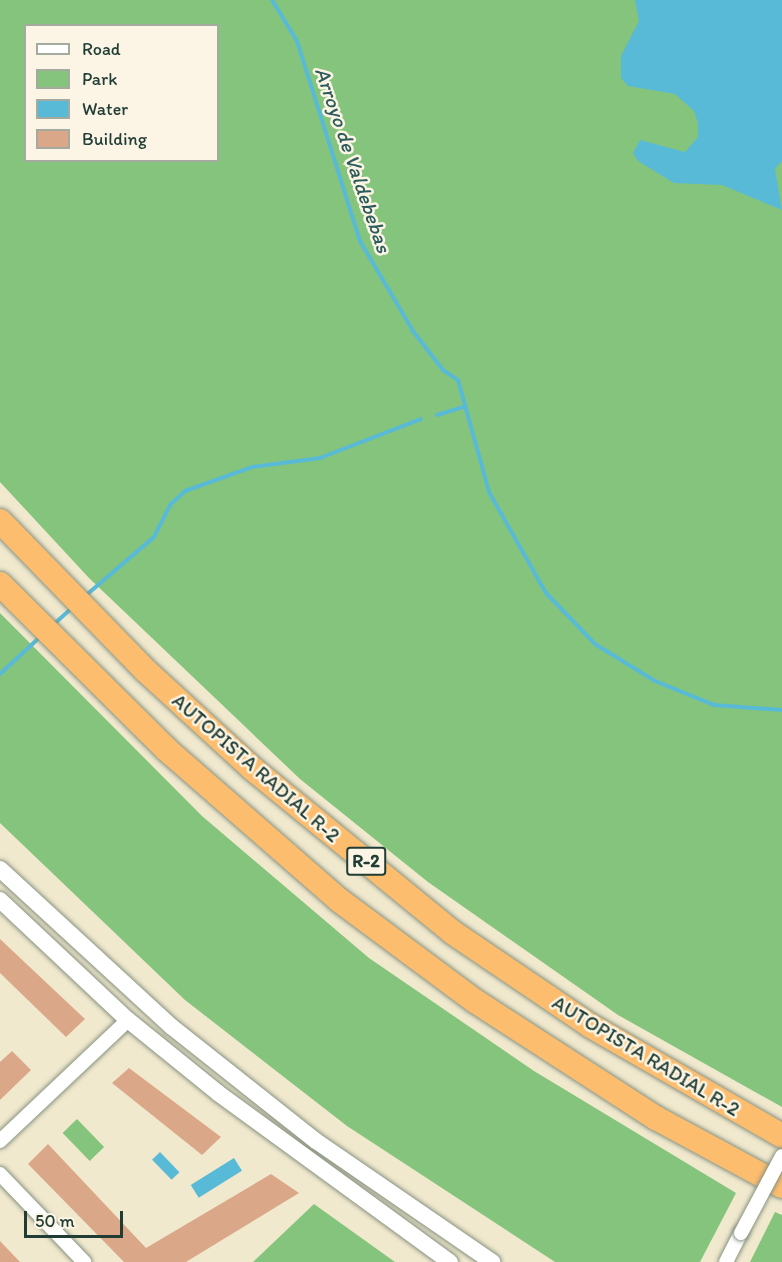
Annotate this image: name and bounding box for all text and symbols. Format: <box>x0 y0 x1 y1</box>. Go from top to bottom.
legend <box>24 24 219 162</box>
text: Road <box>82 38 121 60</box>
water label: Arroyo de Valdebebas <box>310 64 396 256</box>
text: Park <box>82 68 117 90</box>
text: Water <box>82 98 128 120</box>
text: Building <box>82 128 147 150</box>
street label: AUTOPISTA RADIAL R-2 <box>168 690 344 846</box>
road number: R-2 <box>345 846 387 876</box>
street label: AUTOPISTA RADIAL R-2 <box>549 991 743 1121</box>
scale bar <box>27 1199 126 1237</box>
text: 50 m <box>35 1210 75 1232</box>

